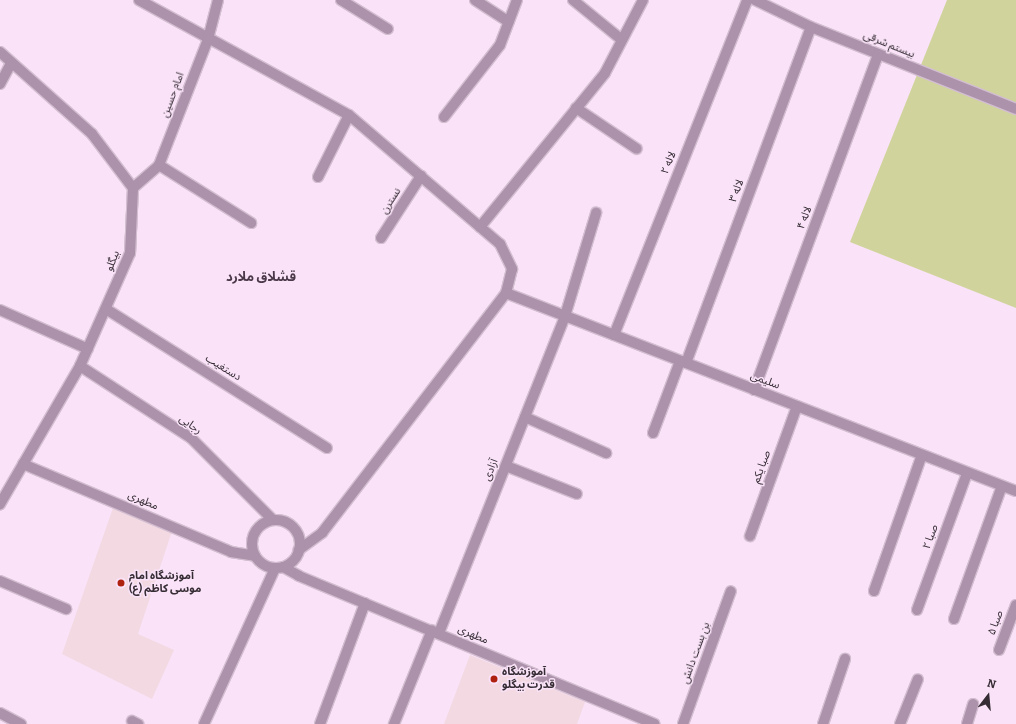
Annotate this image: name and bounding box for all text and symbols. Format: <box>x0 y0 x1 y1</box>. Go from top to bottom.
street label: بیستم شرقی <box>861 29 917 61</box>
street label: امام حسین <box>158 71 188 119</box>
street label: لاله ۲ <box>659 150 679 176</box>
street label: لاله ۳ <box>727 178 747 204</box>
street label: نسترن <box>378 186 404 216</box>
street label: لاله ۴ <box>795 205 815 231</box>
street label: بیگلو <box>103 249 123 273</box>
district label: قشلاق ملارد <box>226 269 296 285</box>
street label: دستغیب <box>203 352 243 384</box>
street label: سلیمی <box>748 369 782 393</box>
street label: رجایی <box>176 412 204 438</box>
street label: صبا یکم <box>750 449 774 485</box>
street label: آزادی <box>481 457 501 483</box>
street label: مطهری <box>126 489 160 513</box>
street label: صبا ۲ <box>920 523 942 551</box>
place label: آموزشگاه امام موسی کاظم (ع) <box>129 570 201 596</box>
marker: آموزشگاه امام موسی کاظم (ع) <box>116 578 126 588</box>
street label: صبا ۵ <box>985 609 1007 637</box>
street label: بن بست دانش <box>679 620 713 686</box>
street label: مطهری <box>456 623 490 647</box>
place label: آموزشگاه قدرت بیگلو <box>502 666 555 692</box>
marker: آموزشگاه قدرت بیگلو <box>489 674 499 684</box>
north arrow <box>968 676 1008 716</box>
text: N <box>986 677 997 691</box>

